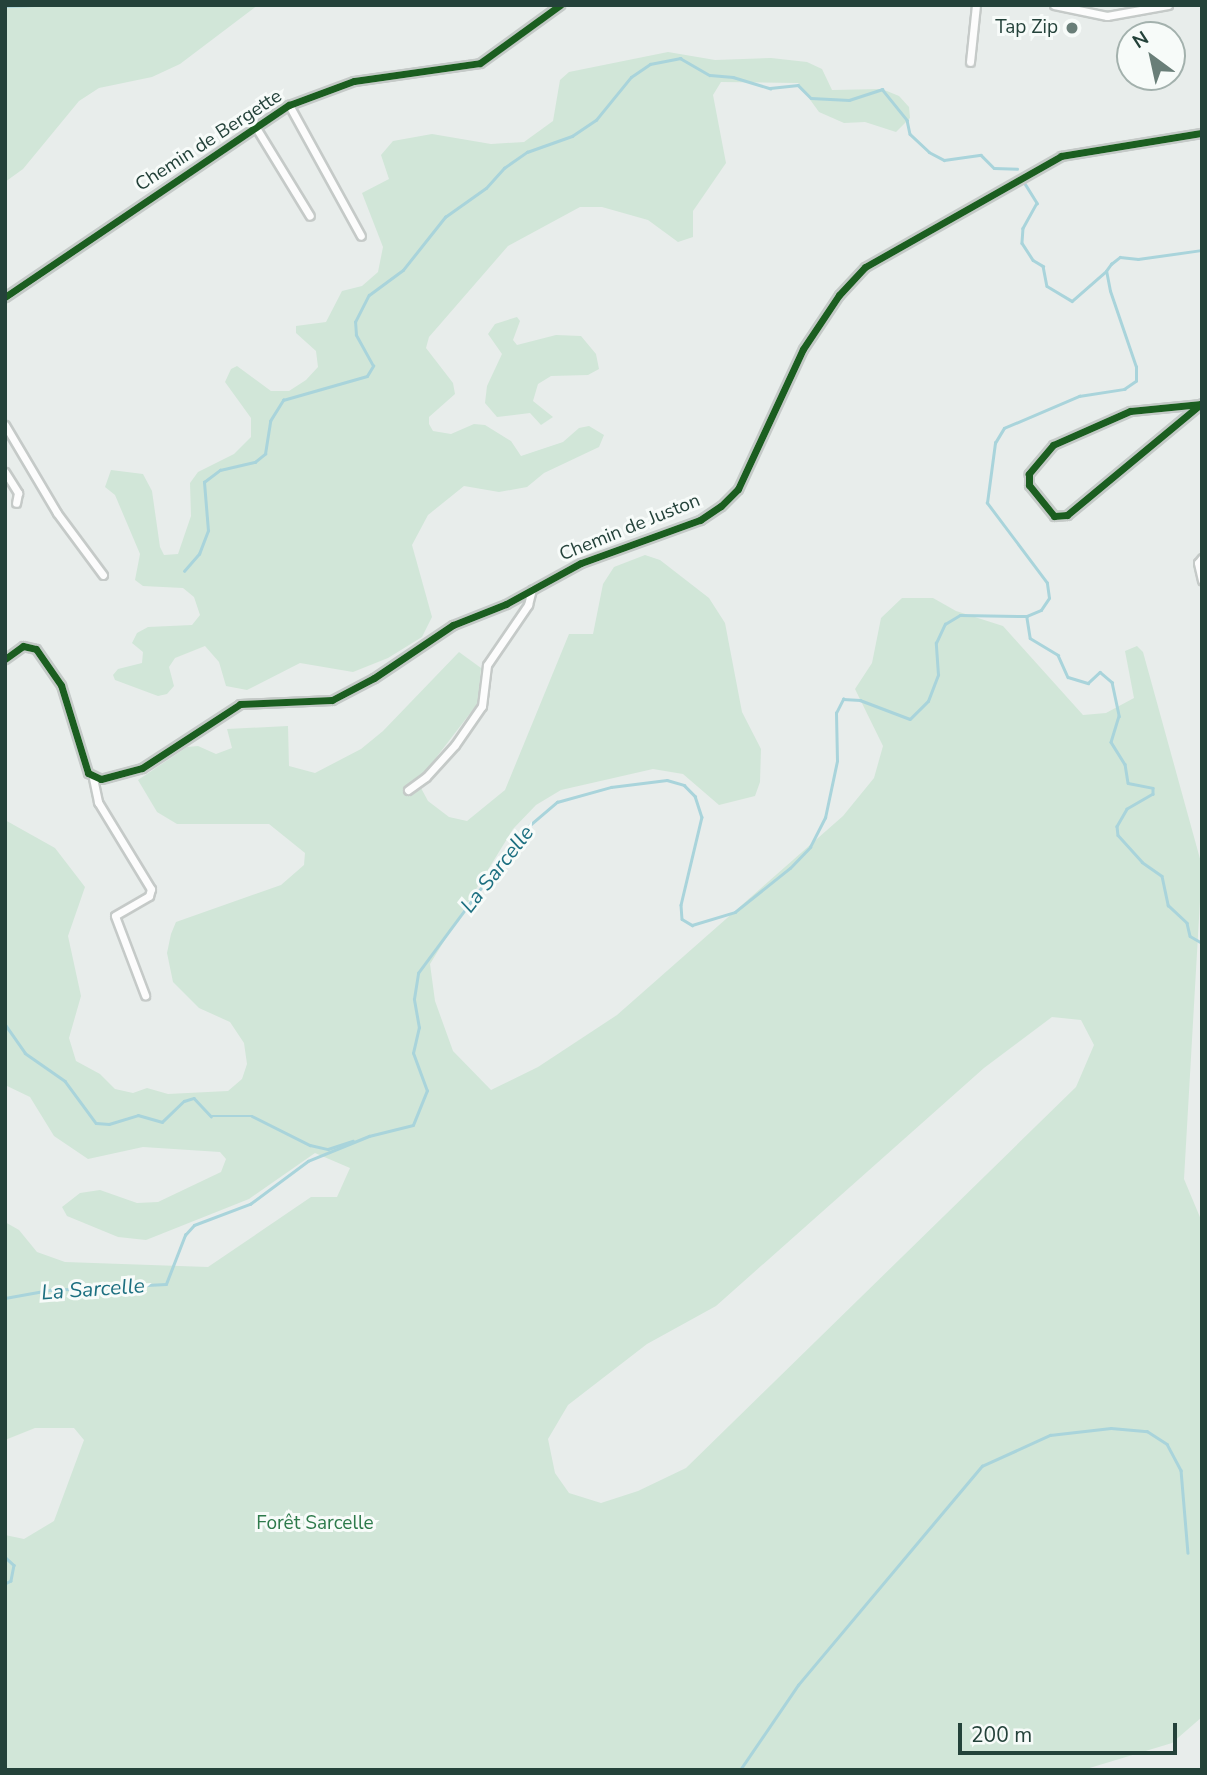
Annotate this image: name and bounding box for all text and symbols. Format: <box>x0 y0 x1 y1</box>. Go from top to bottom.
place label: Tap Zip <box>995 17 1058 39</box>
marker: Tap Zip <box>1064 20 1080 36</box>
north arrow <box>1116 21 1186 91</box>
text: N <box>1128 25 1154 55</box>
street label: Chemin de Bergette <box>131 85 287 197</box>
street label: Chemin de Juston <box>556 489 704 567</box>
water label: La Sarcelle <box>455 820 539 918</box>
water label: La Sarcelle <box>40 1273 146 1305</box>
park label: Forêt Sarcelle <box>256 1513 374 1535</box>
scale bar <box>962 1708 1181 1752</box>
text: 200 m <box>971 1721 1032 1749</box>

